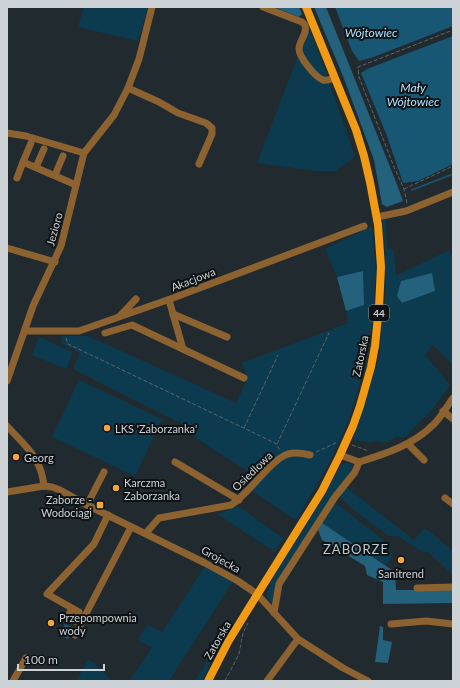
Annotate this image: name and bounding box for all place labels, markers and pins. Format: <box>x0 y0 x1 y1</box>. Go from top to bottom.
place label: LKS 'Zaborzanka' <box>115 422 197 435</box>
marker: LKS 'Zaborzanka' <box>102 423 112 433</box>
place label: Georg <box>24 451 54 464</box>
marker: Georg <box>11 452 21 462</box>
place label: Karczma Zaborzanka <box>124 476 180 502</box>
marker: Karczma Zaborzanka <box>111 483 121 493</box>
place label: Zaborze - Wodociągi <box>41 493 92 519</box>
marker: Zaborze - Wodociągi <box>95 500 105 510</box>
marker: Sanitrend <box>396 555 406 565</box>
place label: Sanitrend <box>378 567 424 580</box>
place label: Przepompownia wody <box>59 611 137 637</box>
marker: Przepompownia wody <box>46 618 56 628</box>

